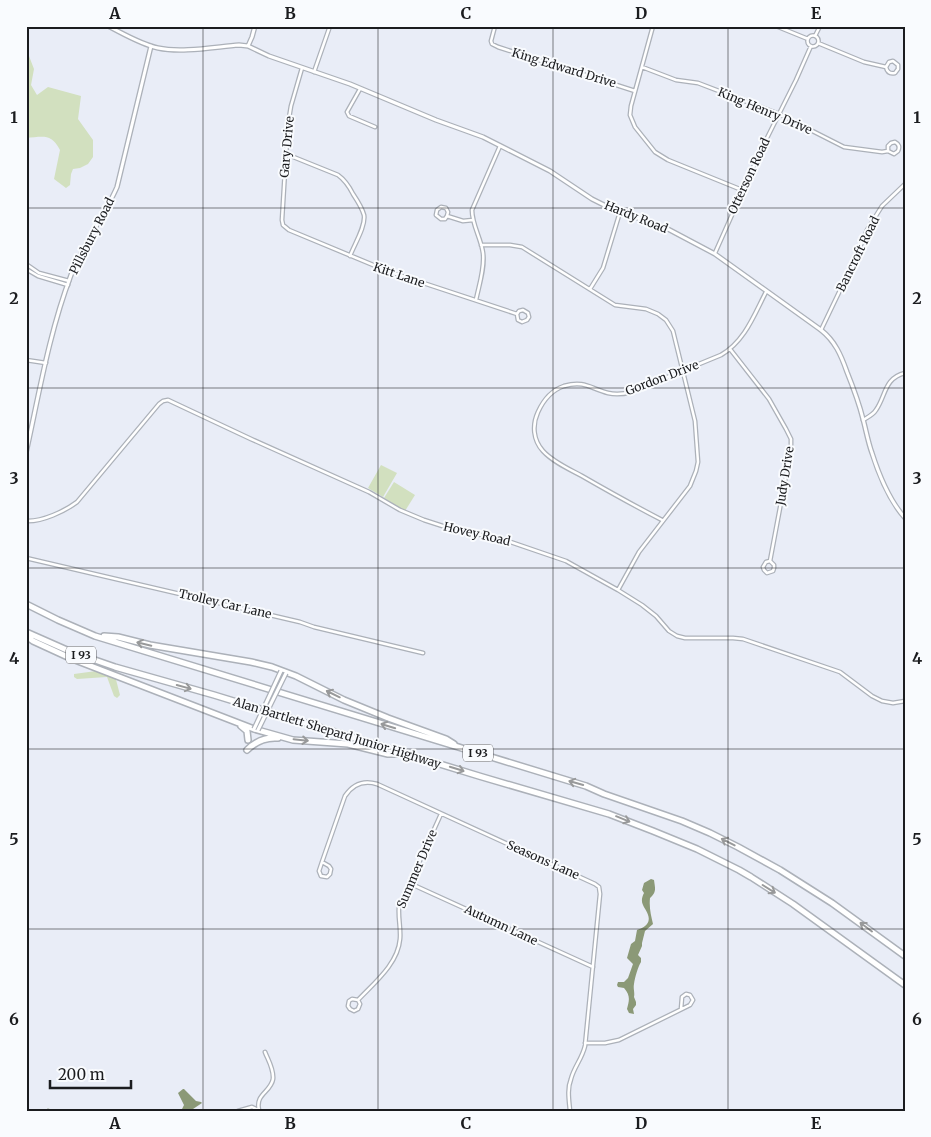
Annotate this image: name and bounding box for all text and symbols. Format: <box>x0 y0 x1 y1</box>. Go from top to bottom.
text: A <box>108 3 121 23</box>
text: B <box>284 3 296 23</box>
text: C <box>461 3 471 23</box>
text: D <box>635 3 647 23</box>
text: E <box>811 3 822 23</box>
street label: King Edward Drive <box>510 45 618 91</box>
street label: King Henry Drive <box>716 84 814 137</box>
text: 1 <box>10 107 18 127</box>
text: 1 <box>913 107 921 127</box>
street label: Gary Drive <box>276 116 297 178</box>
street label: Otterson Road <box>724 135 773 216</box>
street label: Pillsbury Road <box>66 195 117 277</box>
street label: Hardy Road <box>602 197 670 236</box>
street label: Bancroft Road <box>833 214 882 294</box>
street label: Kitt Lane <box>372 259 427 290</box>
text: 2 <box>9 288 19 308</box>
text: 2 <box>912 288 922 308</box>
street label: Gordon Drive <box>623 357 701 398</box>
street label: Judy Drive <box>772 445 797 508</box>
text: 3 <box>9 468 19 488</box>
text: 3 <box>912 468 922 488</box>
street label: Hovey Road <box>442 519 512 549</box>
street label: Trolley Car Lane <box>177 586 273 621</box>
one-way arrow <box>136 639 152 648</box>
road number: I 93 <box>66 646 96 664</box>
text: 4 <box>9 648 19 668</box>
text: 4 <box>912 648 922 668</box>
one-way arrow <box>176 683 192 692</box>
one-way arrow <box>326 689 341 699</box>
street label: Alan Bartlett Shepard Junior Highway <box>230 693 443 771</box>
one-way arrow <box>380 720 396 730</box>
one-way arrow <box>293 735 309 745</box>
road number: I 93 <box>463 744 493 761</box>
one-way arrow <box>449 765 465 775</box>
one-way arrow <box>569 778 585 788</box>
one-way arrow <box>615 815 630 825</box>
street label: Summer Drive <box>393 827 440 910</box>
text: 5 <box>9 829 19 849</box>
text: 5 <box>912 829 922 849</box>
street label: Seasons Lane <box>504 837 582 882</box>
one-way arrow <box>721 837 736 846</box>
one-way arrow <box>762 884 776 894</box>
street label: Autumn Lane <box>461 901 540 948</box>
one-way arrow <box>860 922 873 933</box>
text: 6 <box>9 1009 19 1029</box>
text: 6 <box>912 1009 922 1029</box>
scale bar <box>50 1057 131 1089</box>
text: 200 m <box>58 1065 105 1084</box>
text: A <box>108 1113 121 1133</box>
text: B <box>284 1113 296 1133</box>
text: C <box>461 1113 471 1133</box>
text: D <box>635 1113 647 1133</box>
text: E <box>811 1113 822 1133</box>

